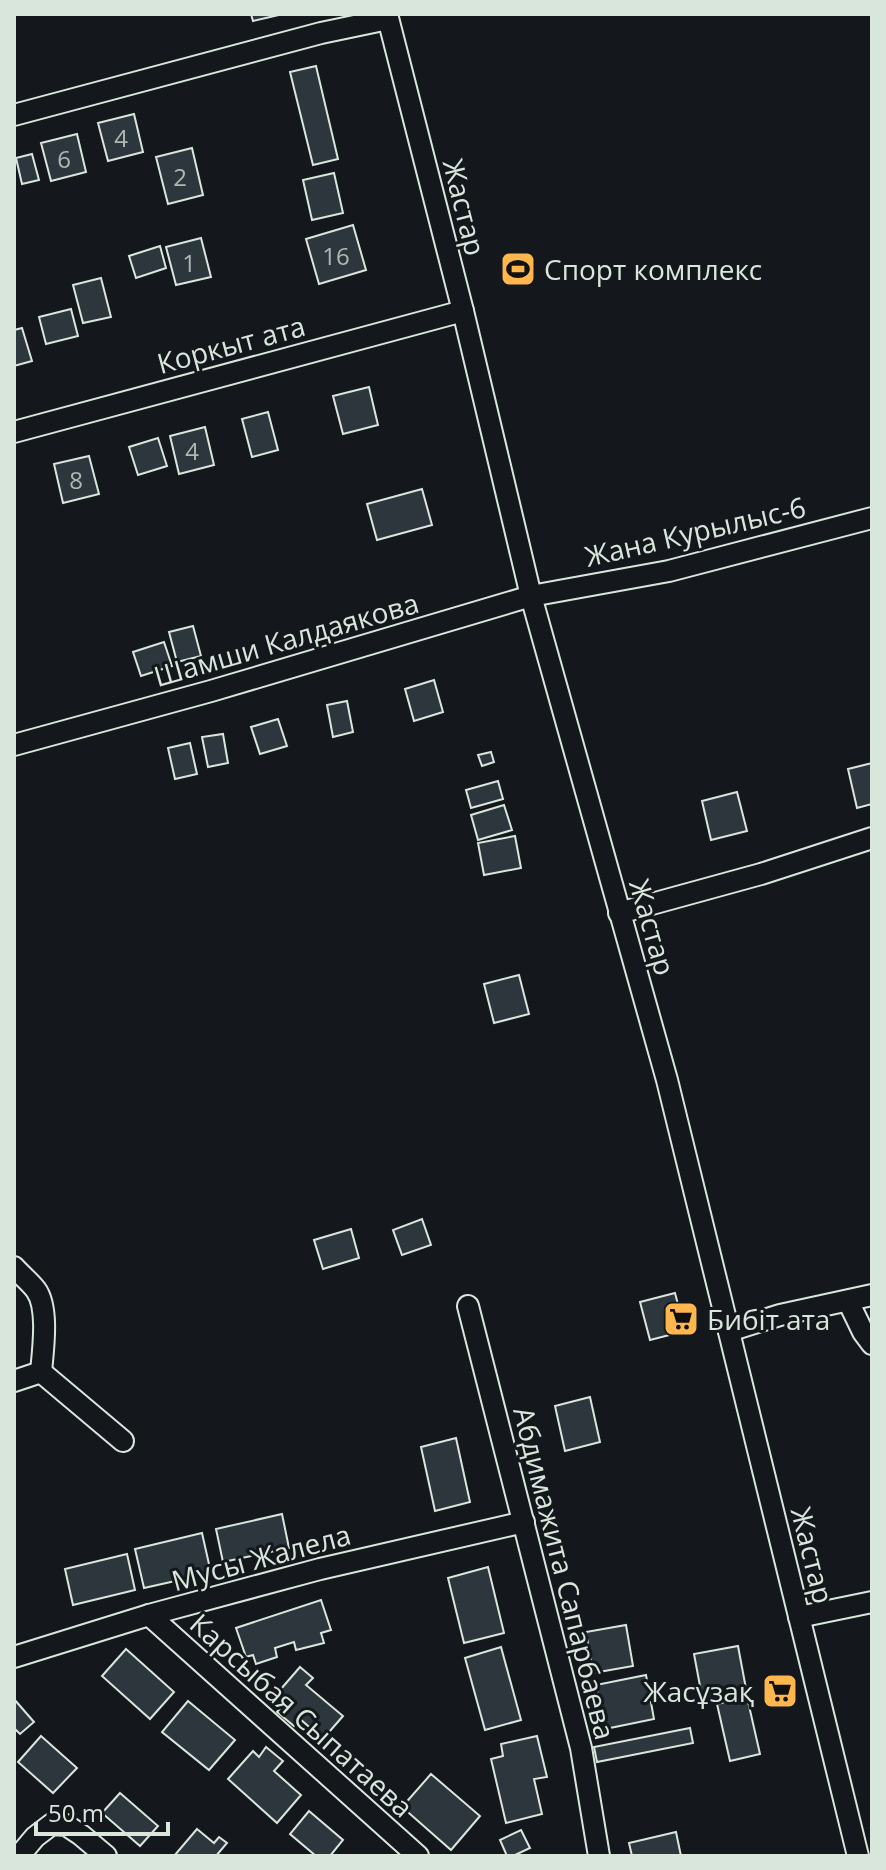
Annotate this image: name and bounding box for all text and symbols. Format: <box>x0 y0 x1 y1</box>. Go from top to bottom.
house number: 4 <box>114 121 128 154</box>
house number: 6 <box>57 142 71 175</box>
street label: Жастар <box>435 155 495 259</box>
house number: 2 <box>173 160 187 193</box>
house number: 16 <box>322 239 350 272</box>
house number: 1 <box>182 246 196 279</box>
sports icon: Спорт комплекс <box>499 250 537 288</box>
place label: Спорт комплекс <box>544 250 762 288</box>
street label: Коркыт ата <box>153 306 309 382</box>
house number: 4 <box>185 434 199 467</box>
house number: 8 <box>69 463 83 496</box>
street label: Жана Курылыс-6 <box>581 487 809 575</box>
street label: Шамши Калдаякова <box>149 583 423 695</box>
street label: Жастар <box>621 874 685 980</box>
supermarket icon: Бибіт ата <box>662 1300 700 1338</box>
place label: Бибіт ата <box>707 1300 830 1338</box>
street label: Абдимажита Сапарбаева <box>505 1403 625 1743</box>
street label: Жастар <box>783 1503 843 1607</box>
street label: Мусы Жалела <box>167 1515 355 1599</box>
street label: Карсыбая Сыпатаева <box>182 1605 422 1825</box>
place label: Жасұзақ <box>643 1672 754 1710</box>
supermarket icon: Жасұзақ <box>761 1672 799 1710</box>
scale bar <box>36 1786 168 1836</box>
text: 50 m <box>48 1796 104 1829</box>

